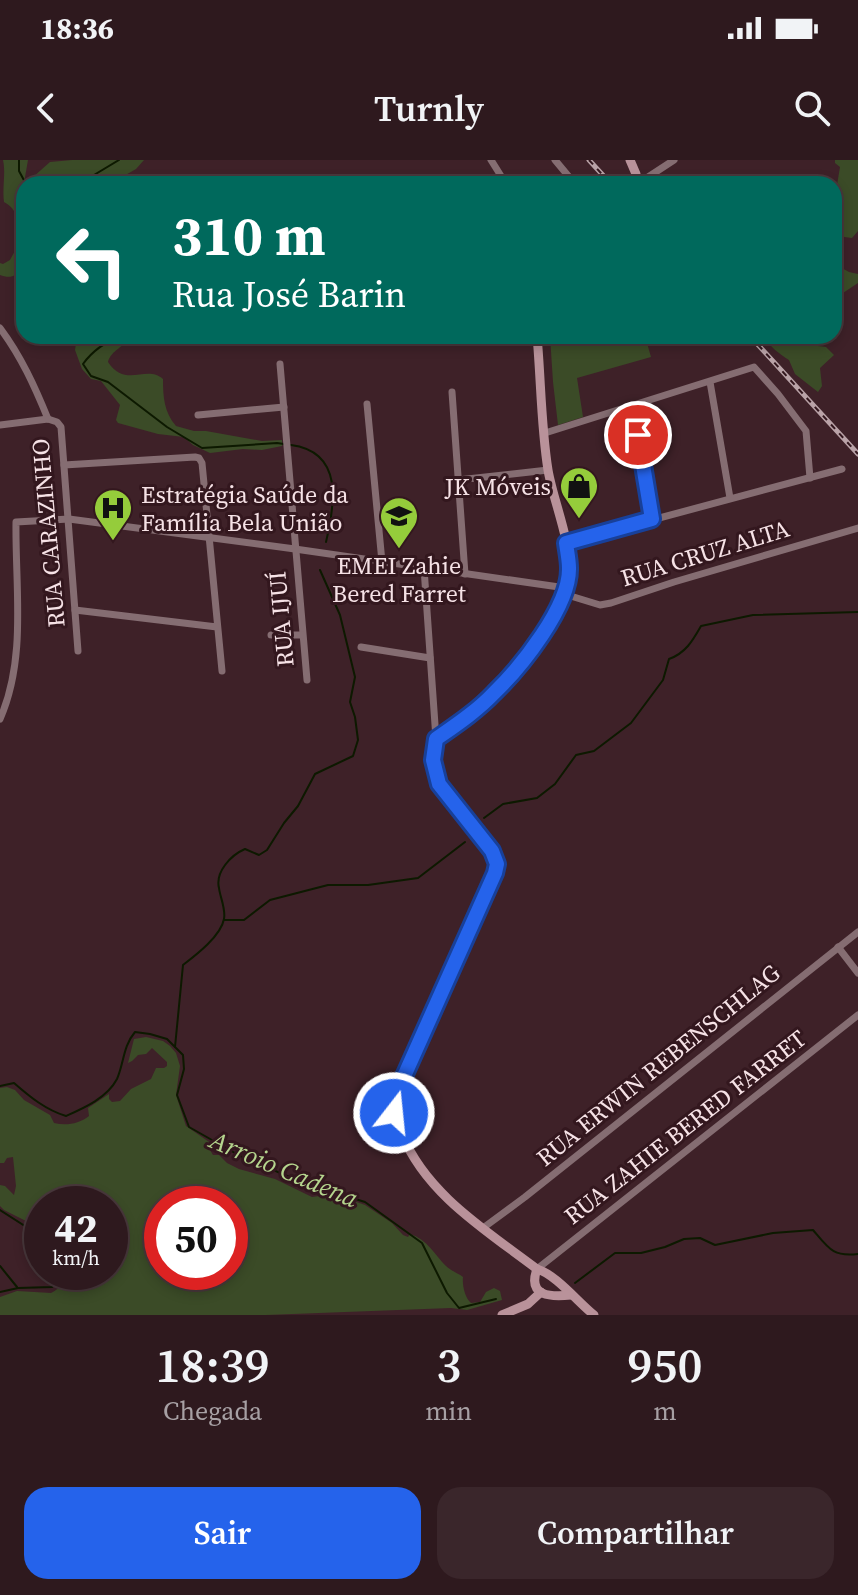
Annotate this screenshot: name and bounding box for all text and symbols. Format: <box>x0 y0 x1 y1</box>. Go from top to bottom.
text: 18:36 <box>40 8 114 49</box>
text: Turnly <box>374 84 484 133</box>
icon: back <box>24 86 68 130</box>
icon: search <box>790 86 834 130</box>
text: 310 m <box>172 197 326 274</box>
icon: left <box>40 208 144 312</box>
text: Rua José Barin <box>172 270 406 319</box>
pin <box>604 401 672 469</box>
icon: arrive <box>616 413 660 457</box>
street label: RUA CARAZINHO <box>23 437 73 629</box>
shop icon: JK Móveis <box>558 465 600 520</box>
place label: JK Móveis <box>444 470 551 503</box>
place label: Estratégia Saúde da Família Bela União <box>141 478 349 539</box>
hospital icon: Estratégia Saúde da Família Bela União <box>92 487 134 542</box>
school or university icon: EMEI Zahie Bered Farret <box>378 495 420 550</box>
street label: RUA CRUZ ALTA <box>617 512 793 594</box>
place label: EMEI Zahie Bered Farret <box>332 549 466 610</box>
street label: RUA IJUÍ <box>260 570 302 668</box>
street label: RUA ERWIN REBENSCHLAG <box>529 956 787 1174</box>
street label: RUA ZAHIE BERED FARRET <box>557 1022 813 1232</box>
position arrow <box>352 1071 436 1155</box>
water label: Arroio Cadena <box>202 1121 364 1217</box>
speed limit sign: 50 <box>144 1186 248 1290</box>
text: 42 <box>54 1201 98 1255</box>
text: km/h <box>52 1244 100 1272</box>
text: 18:39 <box>155 1332 270 1398</box>
text: 3 <box>436 1332 461 1398</box>
text: 950 <box>628 1332 702 1398</box>
text: Chegada <box>163 1393 262 1429</box>
text: min <box>425 1393 472 1429</box>
text: m <box>653 1393 677 1429</box>
button: Sair <box>24 1487 421 1579</box>
button: Compartilhar <box>437 1487 834 1579</box>

